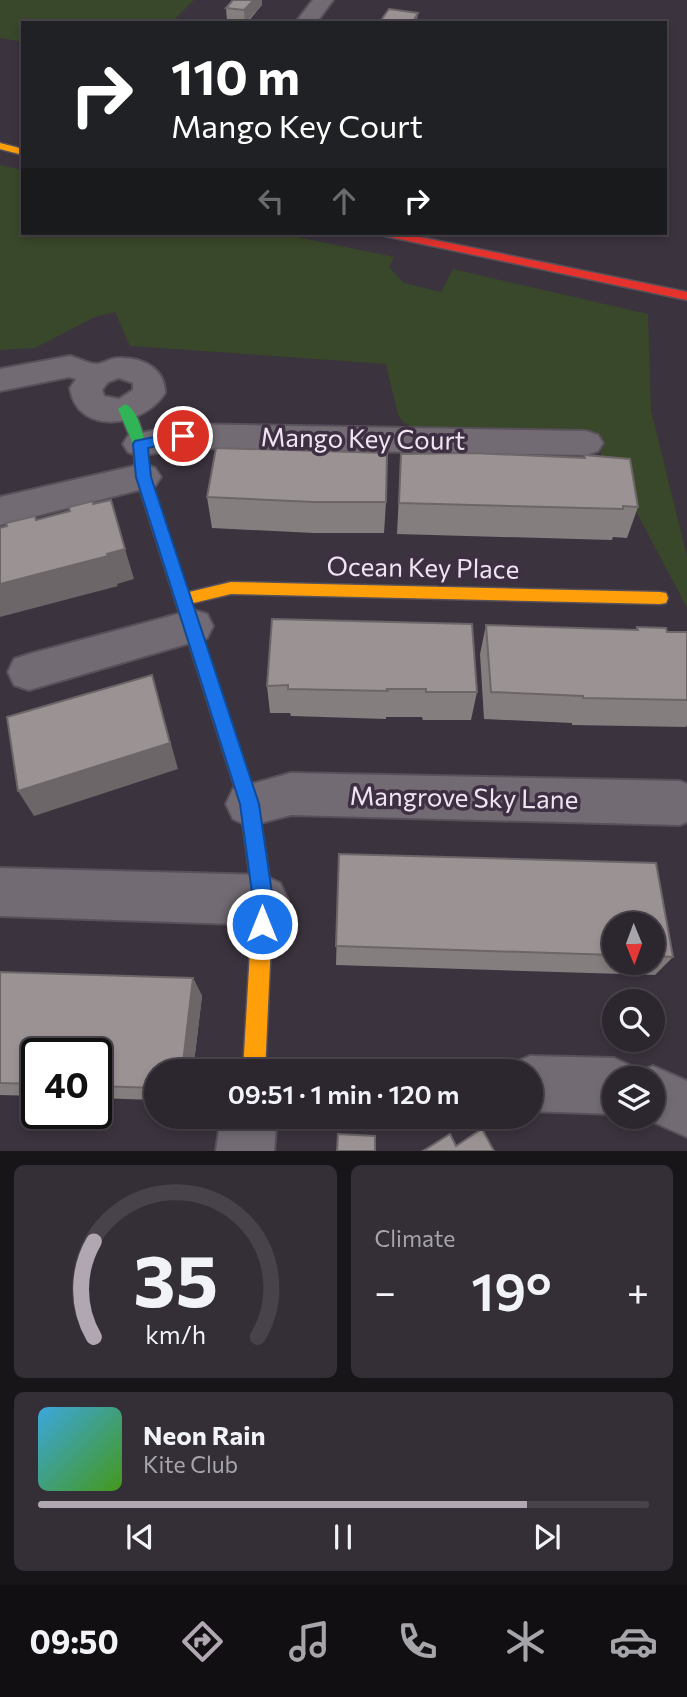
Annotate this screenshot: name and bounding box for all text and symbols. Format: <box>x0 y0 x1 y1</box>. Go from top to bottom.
text: 110 m <box>171 45 300 105</box>
icon: right <box>56 49 147 140</box>
text: Mango Key Court <box>171 105 423 145</box>
icon: left <box>252 182 290 220</box>
icon: ahead <box>325 182 363 220</box>
icon: right <box>398 182 436 220</box>
pin <box>153 406 213 466</box>
icon: arrive <box>164 417 202 455</box>
street label: Mango Key Court <box>260 420 466 455</box>
street label: Ocean Key Place <box>326 549 520 584</box>
street label: Mangrove Sky Lane <box>349 779 579 814</box>
position arrow <box>225 887 299 961</box>
north arrow <box>602 912 665 975</box>
map controls <box>602 912 665 1129</box>
button: search <box>602 989 665 1052</box>
speed limit sign: 40 <box>21 1038 112 1129</box>
button: layers <box>602 1066 665 1129</box>
text: 09:51 · 1 min · 120 m <box>228 1078 459 1109</box>
text: Climate <box>375 1224 456 1252</box>
text: 35 <box>133 1234 218 1323</box>
text: 19° <box>471 1258 552 1322</box>
text: − <box>375 1267 396 1314</box>
text: + <box>627 1267 649 1314</box>
text: km/h <box>145 1319 206 1349</box>
text: Neon Rain <box>143 1419 266 1450</box>
text: Kite Club <box>143 1450 238 1478</box>
icon: previous <box>121 1518 159 1556</box>
icon: pause <box>324 1518 362 1556</box>
icon: next <box>528 1518 566 1556</box>
icon: directions <box>178 1617 227 1666</box>
icon: music <box>285 1617 334 1666</box>
icon: phone <box>393 1617 442 1666</box>
icon: climate <box>501 1617 550 1666</box>
icon: car <box>609 1617 658 1666</box>
text: 09:50 <box>29 1621 119 1661</box>

